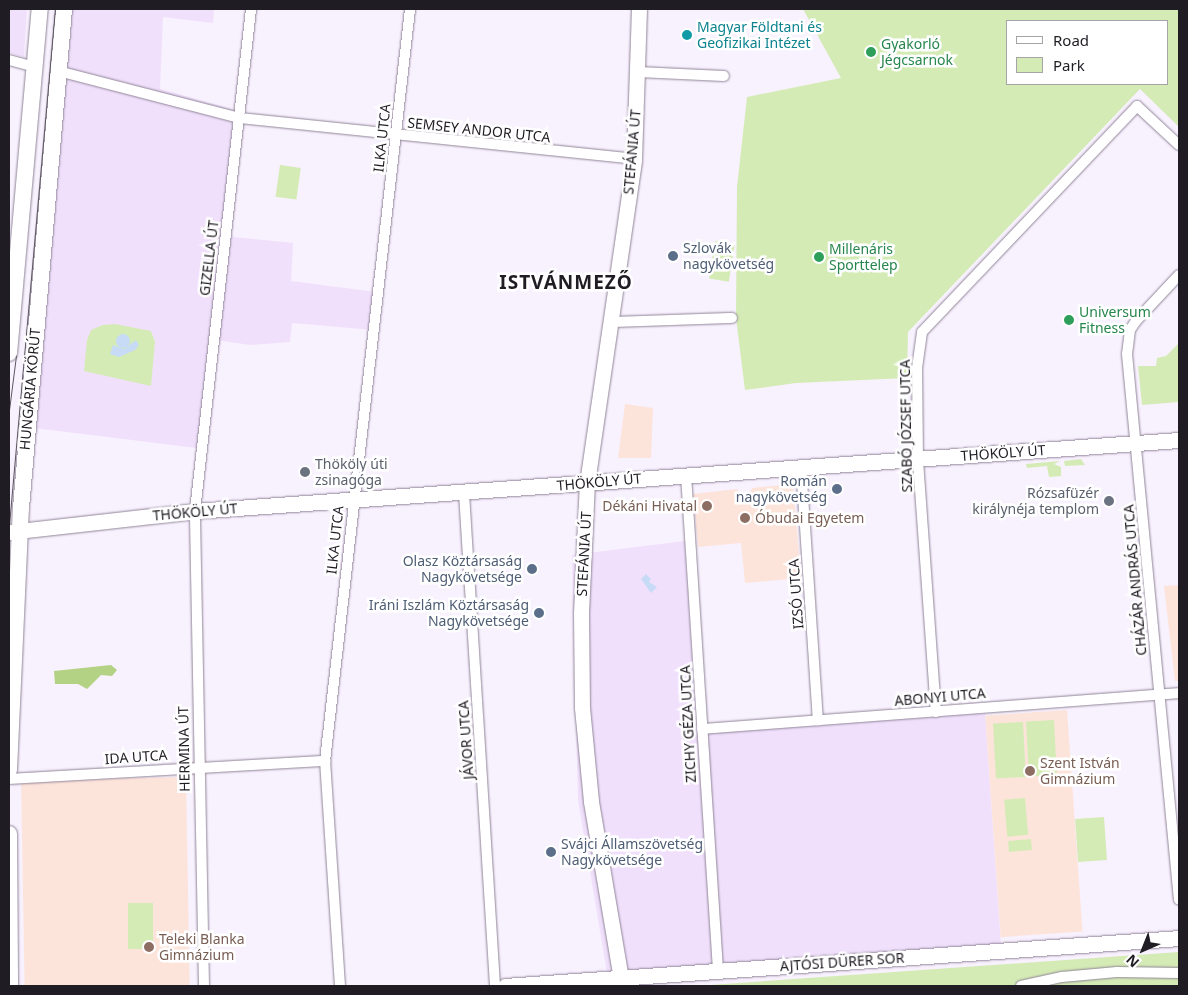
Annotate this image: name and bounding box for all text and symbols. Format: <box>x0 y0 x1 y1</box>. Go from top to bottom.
place label: Magyar Földtani és Geofizikai Intézet <box>697 19 822 52</box>
legend <box>1006 20 1168 85</box>
marker: Magyar Földtani és Geofizikai Intézet <box>681 29 693 41</box>
text: Road <box>1053 30 1089 50</box>
place label: Gyakorló Jégcsarnok <box>881 36 953 68</box>
marker: Gyakorló Jégcsarnok <box>865 46 877 58</box>
text: Park <box>1053 55 1085 75</box>
street label: ILKA UTCA <box>370 103 394 173</box>
street label: STEFÁNIA ÚT <box>620 109 644 195</box>
street label: SEMSEY ANDOR UTCA <box>407 114 551 146</box>
street label: GIZELLA ÚT <box>196 219 222 297</box>
place label: Szlovák nagykövetség <box>683 240 774 272</box>
place label: Millenáris Sporttelep <box>829 241 898 274</box>
marker: Szlovák nagykövetség <box>667 250 679 262</box>
marker: Millenáris Sporttelep <box>813 251 825 263</box>
district label: ISTVÁNMEZŐ <box>498 272 634 294</box>
place label: Universum Fitness <box>1079 304 1151 336</box>
marker: Universum Fitness <box>1063 314 1075 326</box>
street label: HUNGÁRIA KÖRÚT <box>16 327 44 451</box>
street label: SZABÓ JÓZSEF UTCA <box>896 359 916 493</box>
street label: THÖKÖLY ÚT <box>960 442 1046 464</box>
place label: Thököly úti zsinagóga <box>315 456 388 488</box>
marker: Thököly úti zsinagóga <box>299 466 311 478</box>
street label: THÖKÖLY ÚT <box>556 470 642 494</box>
place label: Román nagykövetség <box>736 473 827 506</box>
marker: Román nagykövetség <box>831 483 843 495</box>
place label: Rózsafüzér királynéja templom <box>972 485 1099 518</box>
marker: Rózsafüzér királynéja templom <box>1103 495 1115 507</box>
place label: Dékáni Hivatal <box>602 498 697 514</box>
street label: THÖKÖLY ÚT <box>152 500 238 524</box>
marker: Dékáni Hivatal <box>701 500 713 512</box>
street label: CHÁZÁR ANDRÁS UTCA <box>1120 504 1150 656</box>
street label: ILKA UTCA <box>323 505 347 575</box>
place label: Óbudai Egyetem <box>755 510 864 526</box>
street label: STEFÁNIA ÚT <box>573 511 595 597</box>
marker: Óbudai Egyetem <box>739 512 751 524</box>
place label: Olasz Köztársaság Nagykövetsége <box>403 553 522 586</box>
street label: IZSÓ UTCA <box>785 558 807 630</box>
marker: Olasz Köztársaság Nagykövetsége <box>526 563 538 575</box>
place label: Iráni Iszlám Köztársaság Nagykövetsége <box>369 597 529 630</box>
marker: Iráni Iszlám Köztársaság Nagykövetsége <box>533 607 545 619</box>
street label: ZICHY GÉZA UTCA <box>677 665 699 783</box>
street label: ABONYI UTCA <box>894 685 986 709</box>
street label: JÁVOR UTCA <box>455 700 477 780</box>
street label: HERMINA ÚT <box>175 706 193 792</box>
street label: IDA UTCA <box>104 746 168 768</box>
place label: Szent István Gimnázium <box>1040 755 1120 788</box>
marker: Szent István Gimnázium <box>1024 765 1036 777</box>
place label: Svájci Államszövetség Nagykövetsége <box>561 836 703 869</box>
marker: Svájci Államszövetség Nagykövetsége <box>545 846 557 858</box>
north arrow <box>1118 925 1168 975</box>
place label: Teleki Blanka Gimnázium <box>159 931 244 964</box>
marker: Teleki Blanka Gimnázium <box>143 941 155 953</box>
street label: AJTÓSI DÜRER SOR <box>779 949 905 975</box>
text: N <box>1122 950 1143 972</box>

